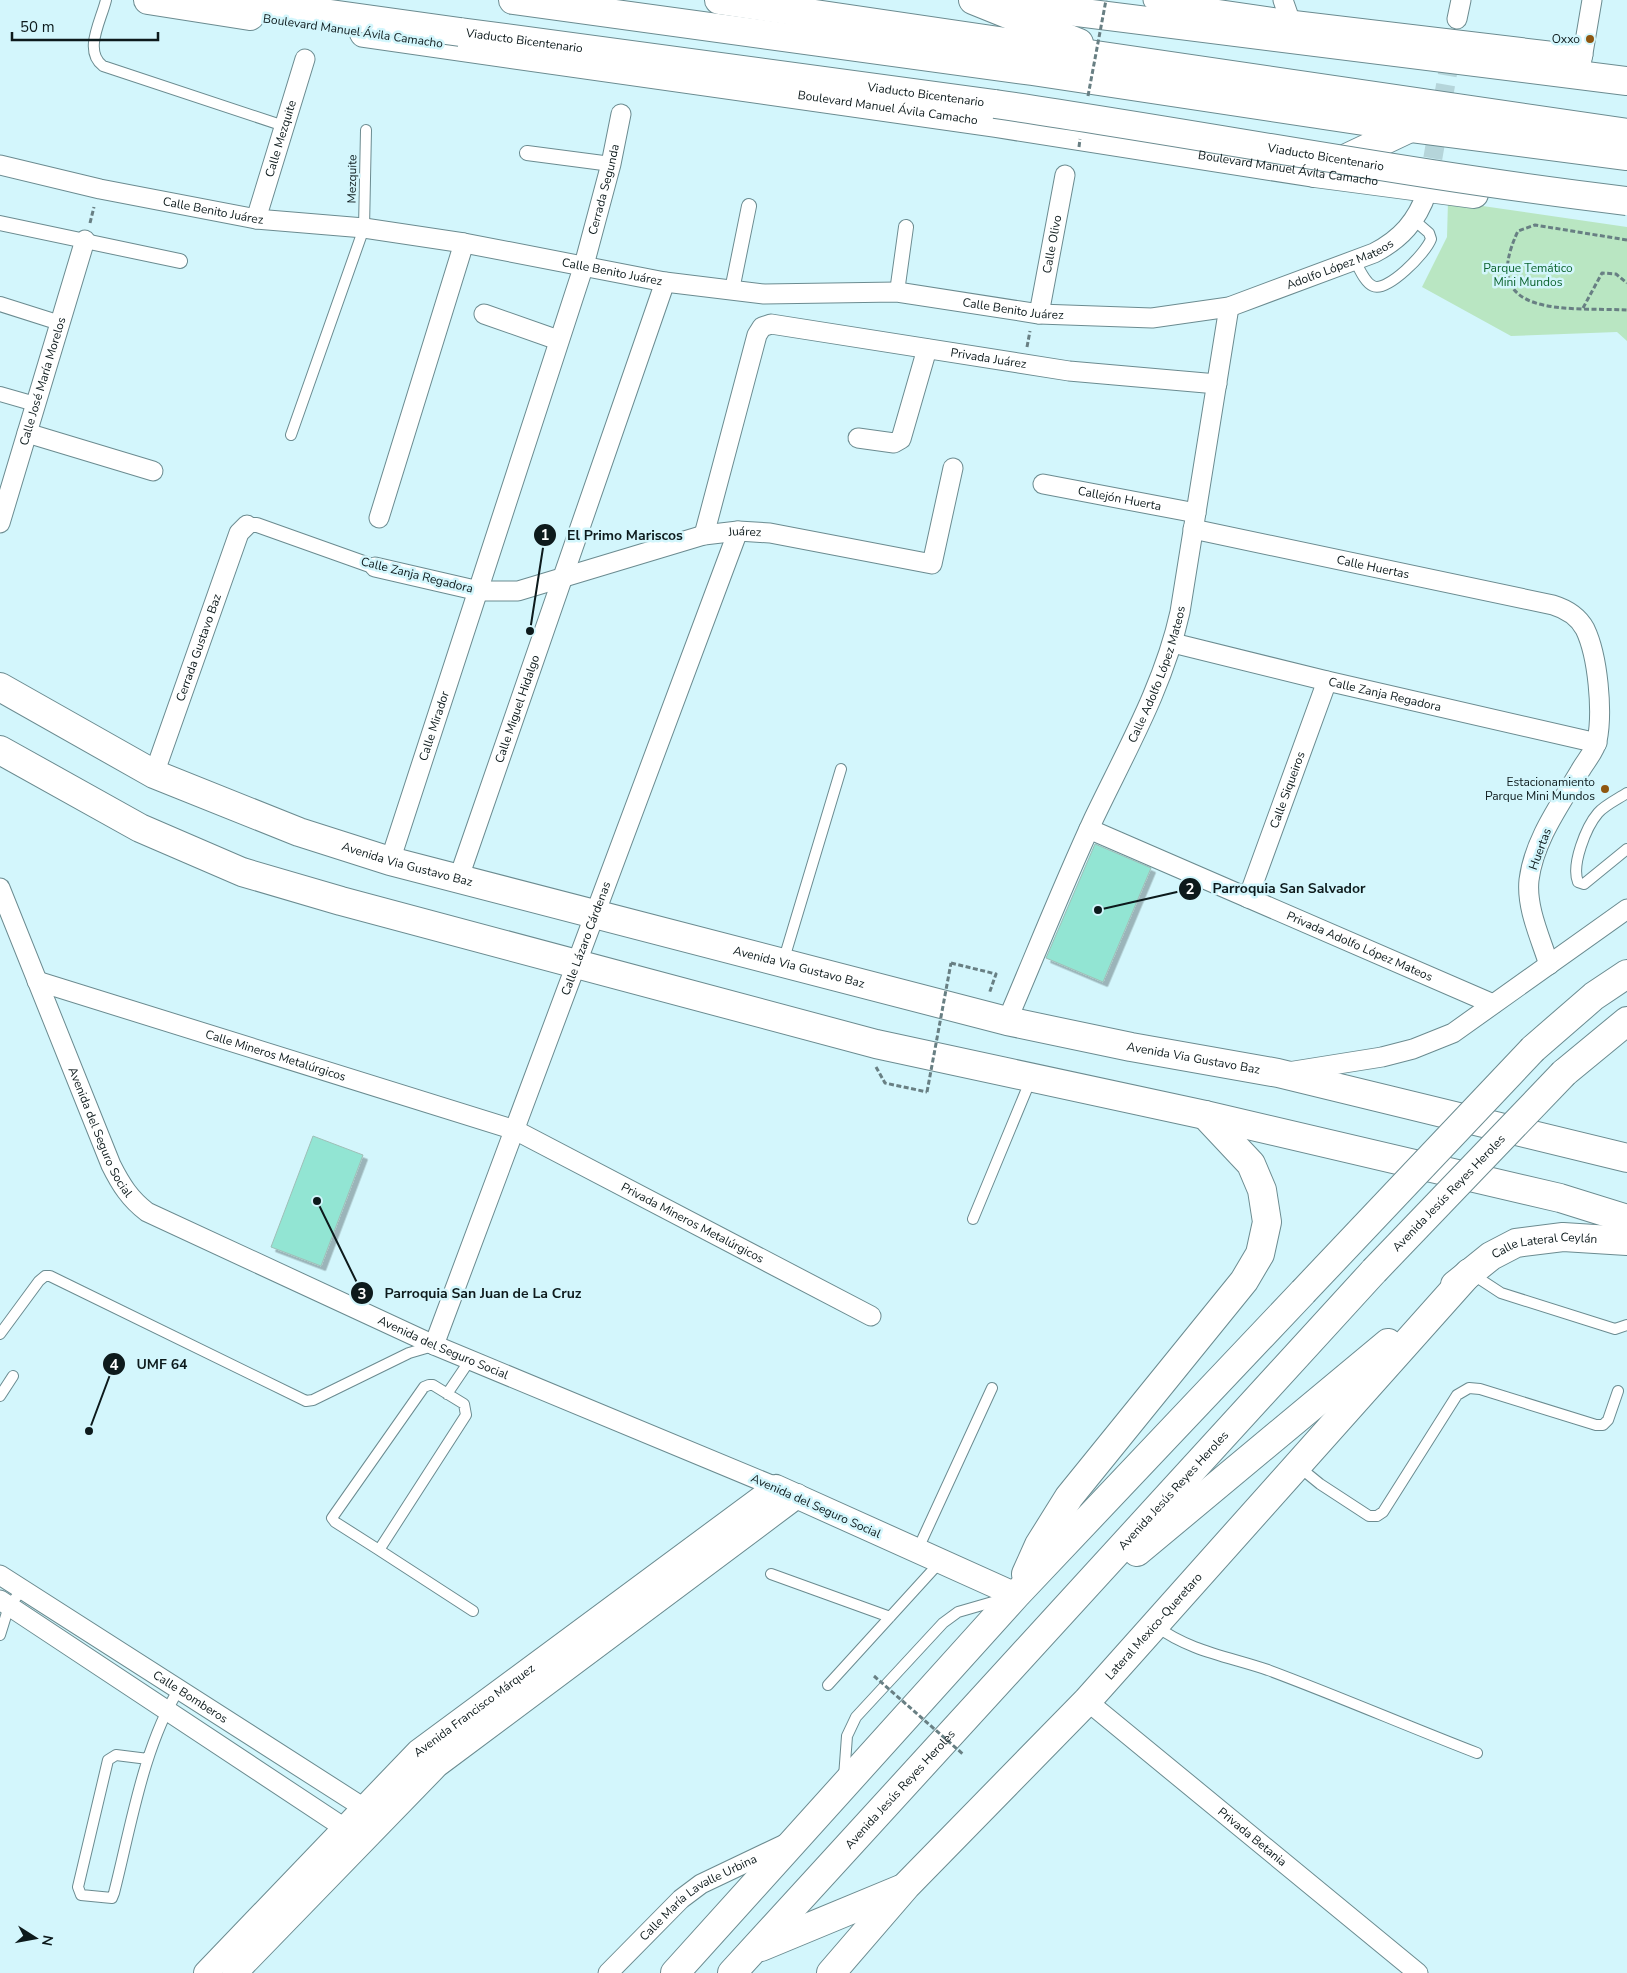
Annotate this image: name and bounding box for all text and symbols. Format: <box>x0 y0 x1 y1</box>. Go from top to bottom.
scale bar <box>12 10 159 42</box>
street label: Boulevard Manuel Ávila Camacho <box>262 10 444 52</box>
text: 50 m <box>20 17 55 37</box>
street label: Viaducto Bicentenario <box>464 25 584 56</box>
place label: Oxxo <box>1552 31 1580 47</box>
marker: Oxxo <box>1584 33 1596 45</box>
street label: Viaducto Bicentenario <box>865 79 986 111</box>
street label: Boulevard Manuel Ávila Camacho <box>797 87 979 128</box>
street label: Calle Mezquite <box>261 98 300 179</box>
street label: Viaducto Bicentenario <box>1265 140 1385 175</box>
street label: Cerrada Segunda <box>584 143 623 237</box>
street label: Boulevard Manuel Ávila Camacho <box>1197 147 1379 189</box>
street label: Mezquite <box>344 154 360 204</box>
street label: Calle Benito Juárez <box>161 193 264 228</box>
street label: Calle Olivo <box>1039 213 1065 275</box>
street label: Adolfo López Mateos <box>1284 235 1397 293</box>
street label: Calle Benito Juárez <box>560 254 664 289</box>
park label: Parque Temático Mini Mundos <box>1483 260 1573 290</box>
street label: Calle Benito Juárez <box>961 294 1064 323</box>
street label: Calle José María Morelos <box>16 315 69 447</box>
street label: Privada Juárez <box>949 344 1028 372</box>
street label: Callejón Huerta <box>1077 483 1163 514</box>
callout: El Primo Mariscos <box>533 521 693 550</box>
street label: Juárez <box>726 523 762 540</box>
text: 1 <box>540 525 550 545</box>
text: El Primo Mariscos <box>567 526 683 545</box>
street label: Calle Huertas <box>1335 552 1411 583</box>
street label: Calle Zanja Regadora <box>359 553 475 597</box>
street label: Cerrada Gustavo Baz <box>172 591 225 704</box>
street label: Calle Adolfo López Mateos <box>1124 605 1189 746</box>
street label: Calle Miguel Hidalgo <box>491 653 543 765</box>
street label: Calle Zanja Regadora <box>1327 674 1443 715</box>
street label: Calle Mirador <box>415 688 453 763</box>
street label: Calle Siqueiros <box>1266 749 1309 831</box>
place label: Estacionamiento Parque Mini Mundos <box>1485 774 1595 804</box>
marker: Estacionamiento Parque Mini Mundos <box>1599 783 1611 795</box>
street label: Huertas <box>1525 826 1555 872</box>
street label: Avenida Via Gustavo Baz <box>340 838 475 890</box>
callout: Parroquia San Salvador <box>1178 874 1376 903</box>
street label: Calle Lázaro Cárdenas <box>557 879 614 998</box>
text: 2 <box>1185 879 1195 899</box>
text: Parroquia San Salvador <box>1213 879 1366 898</box>
street label: Privada Adolfo López Mateos <box>1284 908 1435 985</box>
street label: Avenida Via Gustavo Baz <box>731 942 867 992</box>
street label: Calle Mineros Metalúrgicos <box>203 1026 348 1085</box>
street label: Avenida Via Gustavo Baz <box>1125 1038 1262 1078</box>
street label: Avenida del Seguro Social <box>65 1065 136 1201</box>
street label: Avenida Jesús Reyes Heroles <box>1389 1131 1509 1255</box>
street label: Privada Mineros Metalúrgicos <box>618 1179 767 1267</box>
street label: Calle Lateral Ceylán <box>1489 1229 1598 1262</box>
callout: Parroquia San Juan de La Cruz <box>349 1279 591 1308</box>
text: 3 <box>357 1284 367 1304</box>
text: Parroquia San Juan de La Cruz <box>385 1284 582 1303</box>
street label: Avenida del Seguro Social <box>375 1312 511 1383</box>
callout: UMF 64 <box>101 1350 197 1379</box>
text: 4 <box>109 1355 119 1375</box>
text: UMF 64 <box>137 1355 188 1374</box>
street label: Avenida Jesús Reyes Heroles <box>1115 1427 1232 1553</box>
street label: Avenida del Seguro Social <box>748 1470 884 1542</box>
street label: Lateral Mexico-Queretaro <box>1102 1569 1206 1683</box>
street label: Avenida Francisco Márquez <box>410 1660 538 1761</box>
street label: Calle Bomberos <box>150 1667 231 1727</box>
street label: Avenida Jesús Reyes Heroles <box>841 1726 959 1852</box>
street label: Privada Betania <box>1215 1804 1290 1870</box>
street label: Calle María Lavalle Urbina <box>636 1851 760 1944</box>
north arrow <box>10 1913 60 1963</box>
text: N <box>37 1933 58 1947</box>

